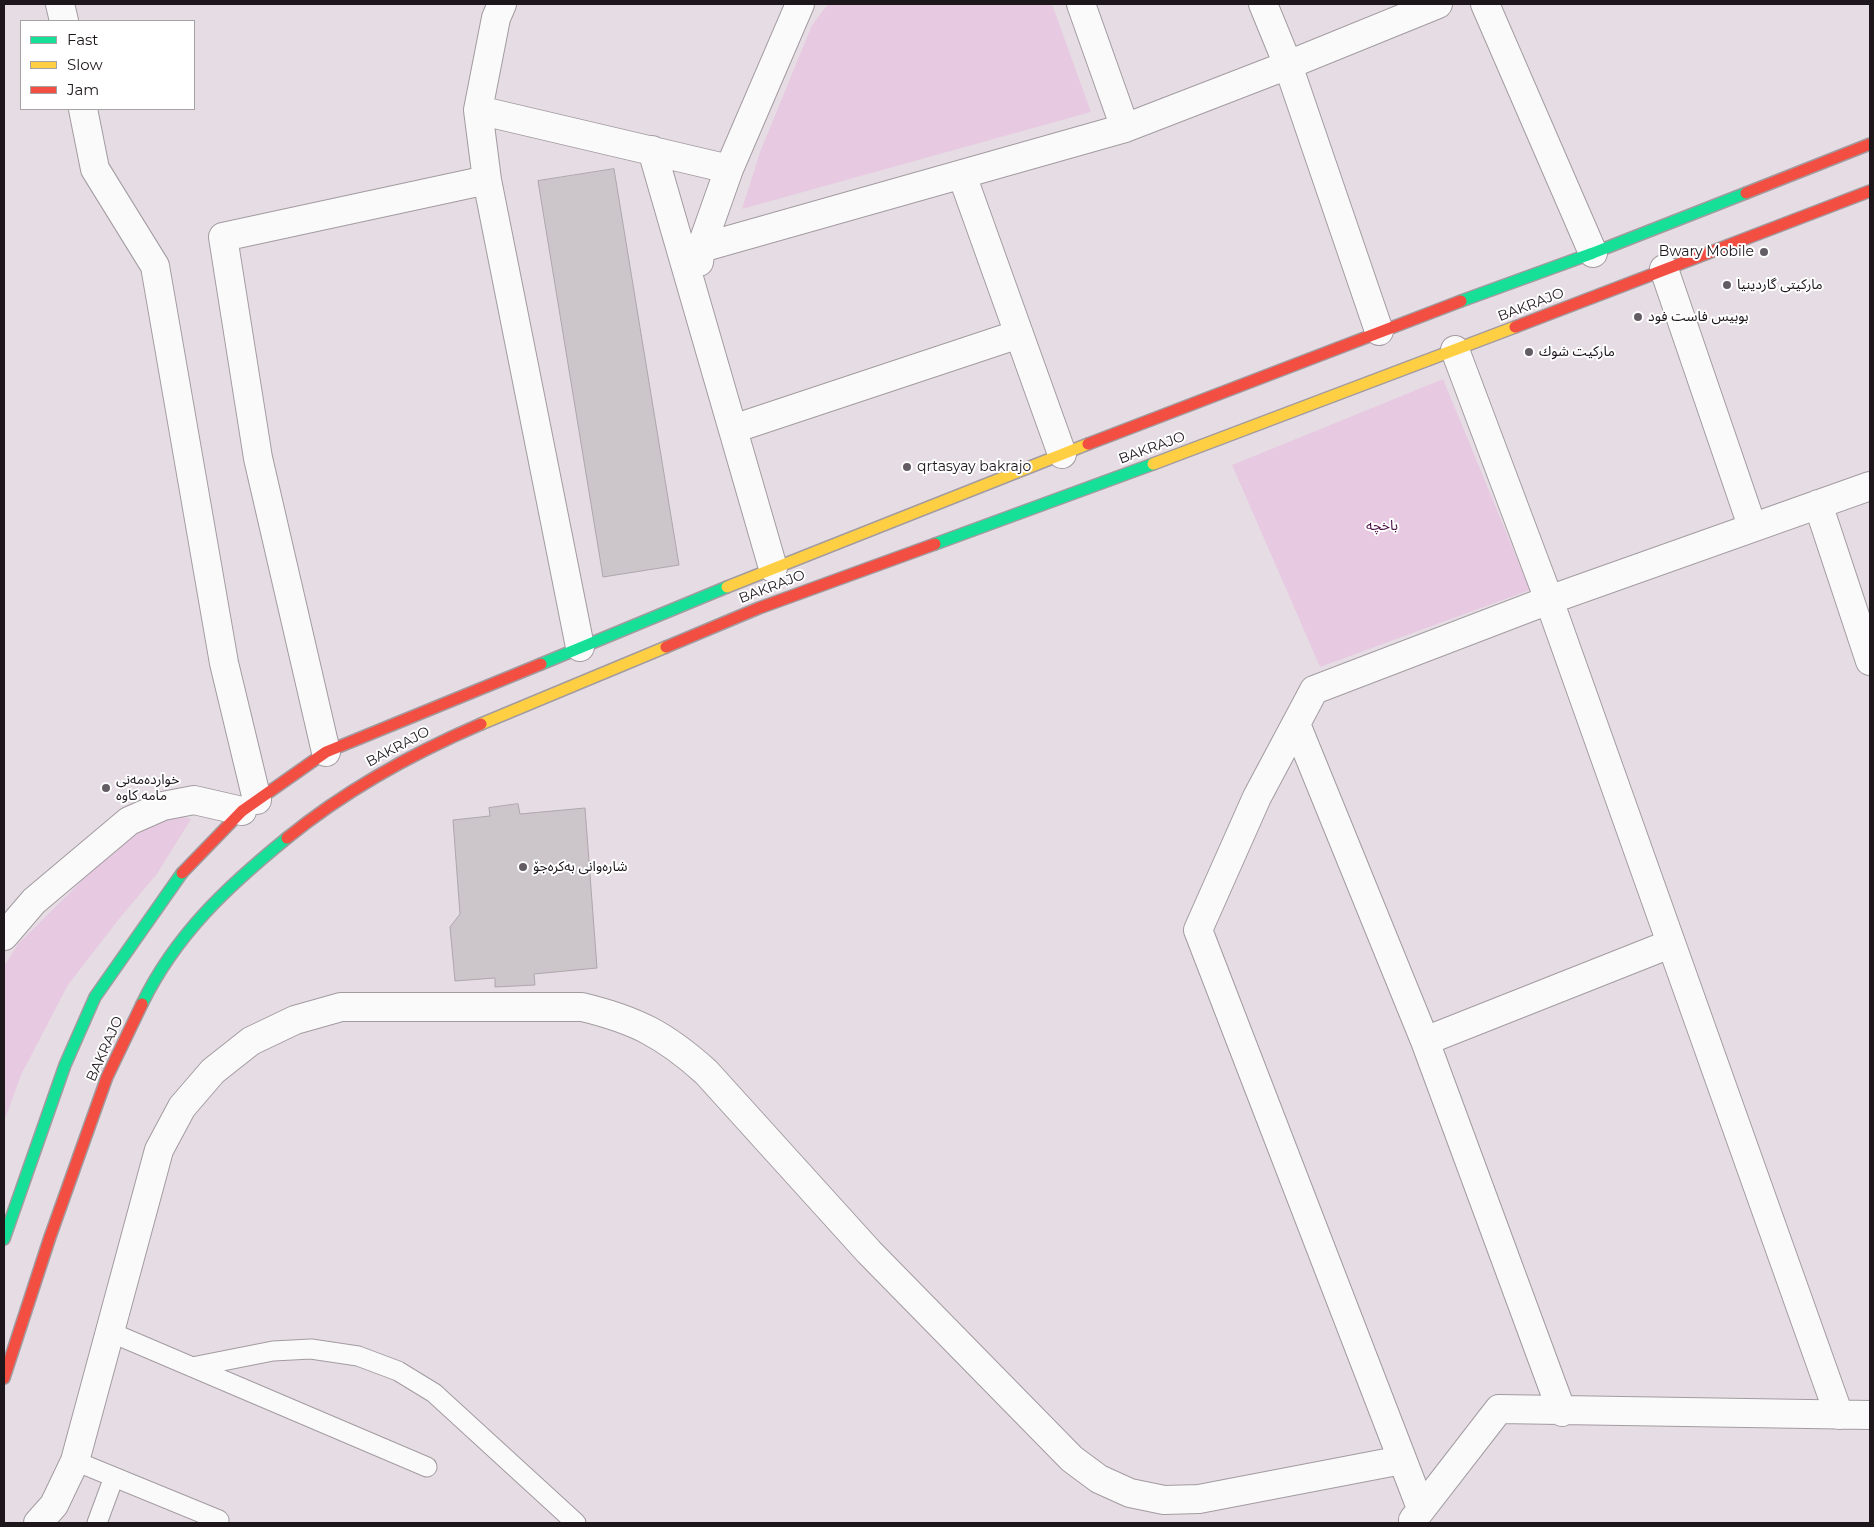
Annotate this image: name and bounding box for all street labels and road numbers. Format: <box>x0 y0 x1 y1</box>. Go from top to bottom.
street label: BAKRAJO <box>1495 285 1567 325</box>
street label: BAKRAJO <box>1116 428 1188 468</box>
street label: BAKRAJO <box>736 567 808 607</box>
street label: BAKRAJO <box>363 723 433 771</box>
street label: BAKRAJO <box>83 1014 127 1084</box>

